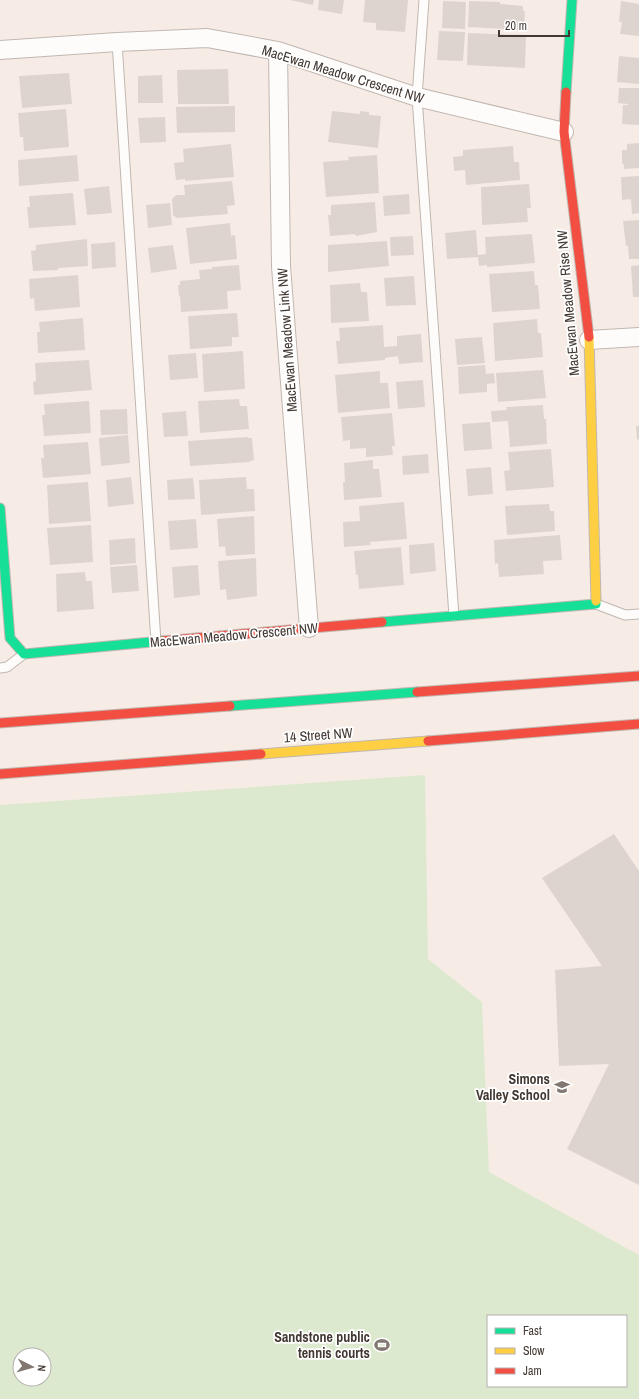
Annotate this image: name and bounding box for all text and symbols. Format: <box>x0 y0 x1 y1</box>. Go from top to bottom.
scale bar <box>499 12 569 38</box>
text: 20 m <box>505 18 527 34</box>
street label: MacEwan Meadow Crescent NW <box>260 41 426 107</box>
street label: MacEwan Meadow Rise NW <box>553 229 583 377</box>
street label: MacEwan Meadow Link NW <box>273 267 301 413</box>
street label: MacEwan Meadow Crescent NW <box>149 619 319 651</box>
street label: 14 Street NW <box>283 724 353 746</box>
place label: Simons Valley School <box>476 1070 550 1104</box>
school or university icon: Simons Valley School <box>553 1078 571 1096</box>
legend <box>487 1315 627 1387</box>
text: Fast <box>523 1323 542 1339</box>
place label: Sandstone public tennis courts <box>274 1328 370 1362</box>
sports icon: Sandstone public tennis courts <box>373 1336 391 1354</box>
text: Slow <box>523 1343 545 1359</box>
north arrow <box>12 1347 52 1387</box>
text: Jam <box>523 1363 542 1379</box>
text: N <box>35 1364 49 1372</box>

